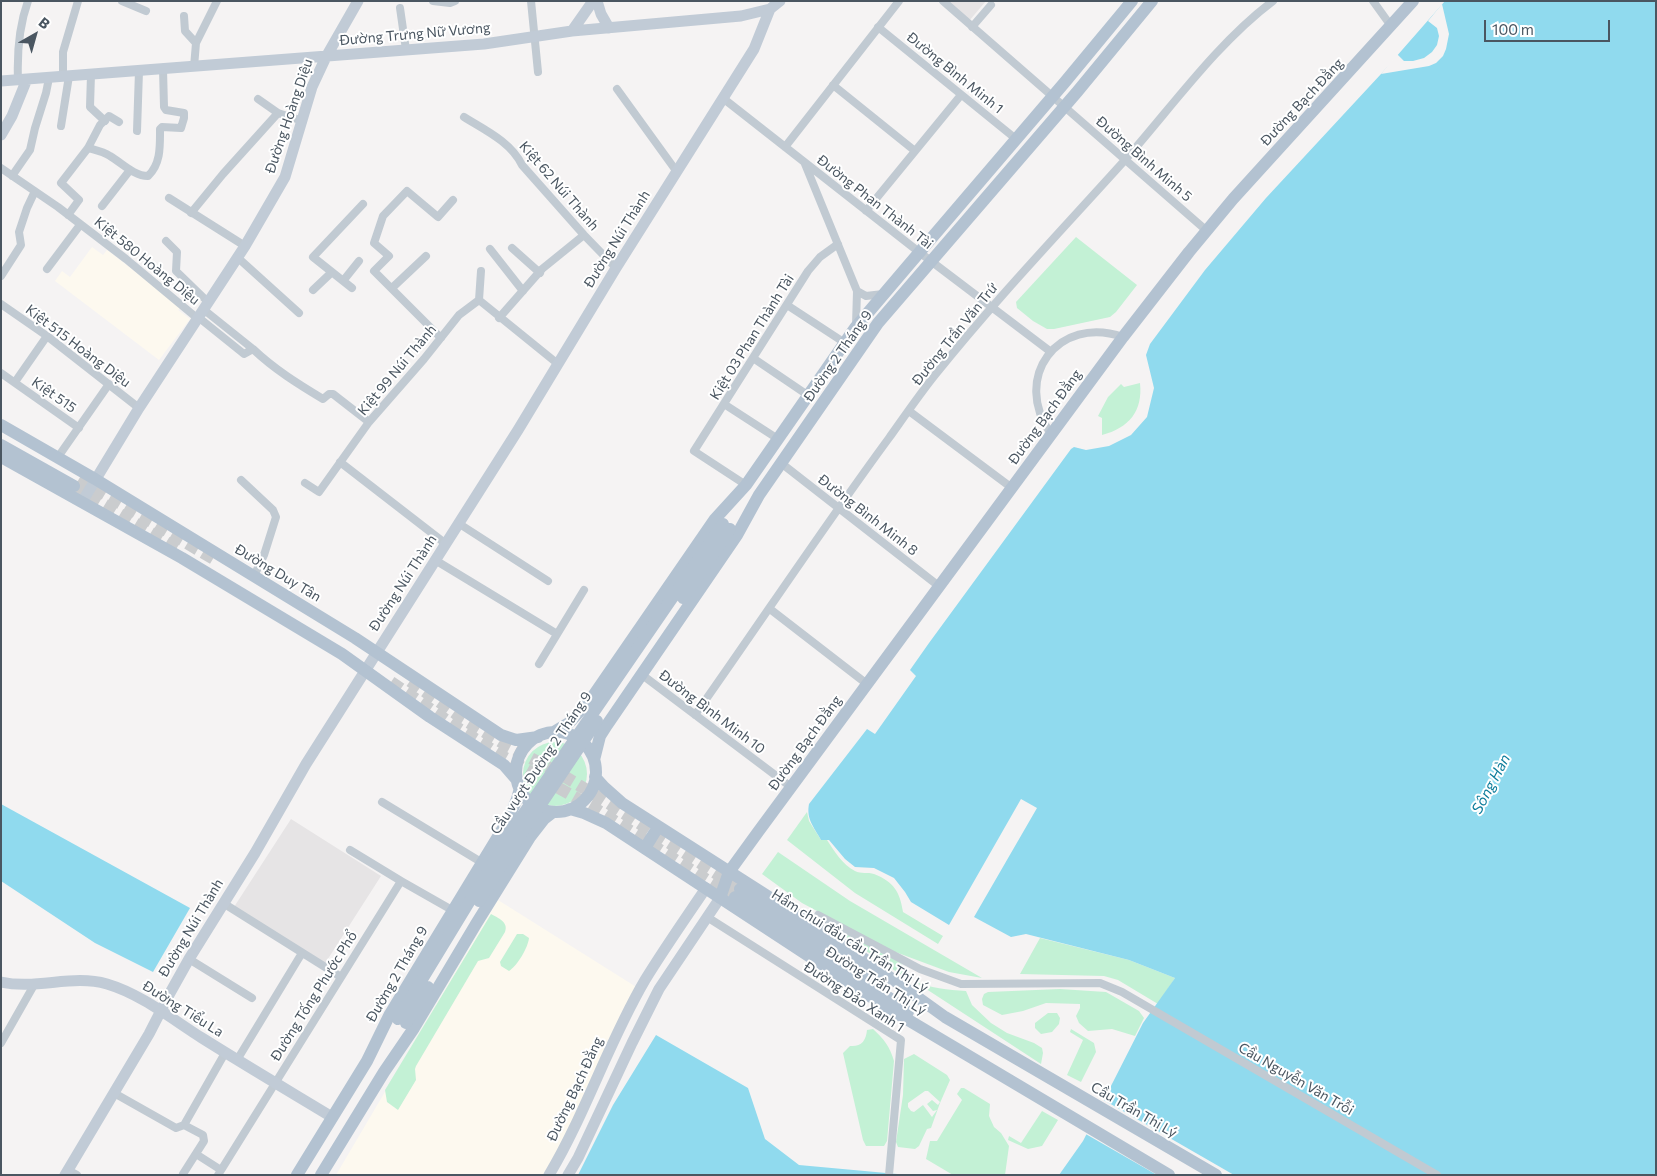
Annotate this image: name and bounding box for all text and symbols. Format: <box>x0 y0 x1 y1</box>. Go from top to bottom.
north arrow <box>10 10 60 60</box>
scale bar <box>1487 10 1613 42</box>
text: B <box>36 13 53 32</box>
street label: Đường Trưng Nữ Vương <box>339 19 491 49</box>
text: 100 m <box>1492 20 1534 38</box>
street label: Đường Bình Minh 1 <box>903 29 1007 117</box>
street label: Đường Bạch Đằng <box>1257 55 1347 149</box>
street label: Đường Hoàng Diệu <box>262 57 316 175</box>
street label: Đường Bình Minh 5 <box>1093 113 1195 205</box>
street label: Kiệt 62 Núi Thành <box>516 138 602 234</box>
street label: Đường Phan Thành Tài <box>814 151 936 253</box>
street label: Đường Núi Thành <box>580 187 654 291</box>
street label: Kiệt 580 Hoàng Diệu <box>91 213 203 309</box>
street label: Kiệt 03 Phan Thành Tài <box>706 271 798 403</box>
street label: Đường Trần Văn Trứ <box>909 279 1001 389</box>
street label: Kiệt 515 Hoàng Diệu <box>22 301 134 391</box>
street label: Đường 2 Tháng 9 <box>800 307 876 405</box>
street label: Kiệt 99 Núi Thành <box>354 321 440 419</box>
street label: Đường Bạch Đằng <box>1005 366 1085 468</box>
street label: Kiệt 515 <box>28 374 80 416</box>
street label: Đường Bình Minh 8 <box>815 471 921 559</box>
street label: Đường Núi Thành <box>366 532 440 634</box>
street label: Đường Duy Tân <box>232 541 324 605</box>
street label: Đường Bình Minh 10 <box>656 667 768 757</box>
street label: Cầu vượt Đường 2 Tháng 9 <box>487 688 595 838</box>
street label: Đường Bạch Đằng <box>765 692 845 794</box>
water label: Sông Hàn <box>1468 751 1514 817</box>
street label: Đường Núi Thành <box>155 876 227 980</box>
street label: Hầm chui đầu cầu Trần Thị Lý <box>769 886 931 996</box>
street label: Đường 2 Tháng 9 <box>363 923 431 1025</box>
street label: Đường Tống Phước Phổ <box>267 928 361 1064</box>
street label: Đường Trần Thị Lý <box>822 943 930 1019</box>
street label: Đường Đảo Xanh 1 <box>801 958 907 1036</box>
street label: Đường Tiểu La <box>139 977 227 1041</box>
street label: Đường Bạch Đằng <box>543 1034 607 1144</box>
street label: Cầu Nguyễn Văn Trỗi <box>1235 1039 1357 1119</box>
street label: Cầu Trần Thị Lý <box>1088 1079 1180 1141</box>

